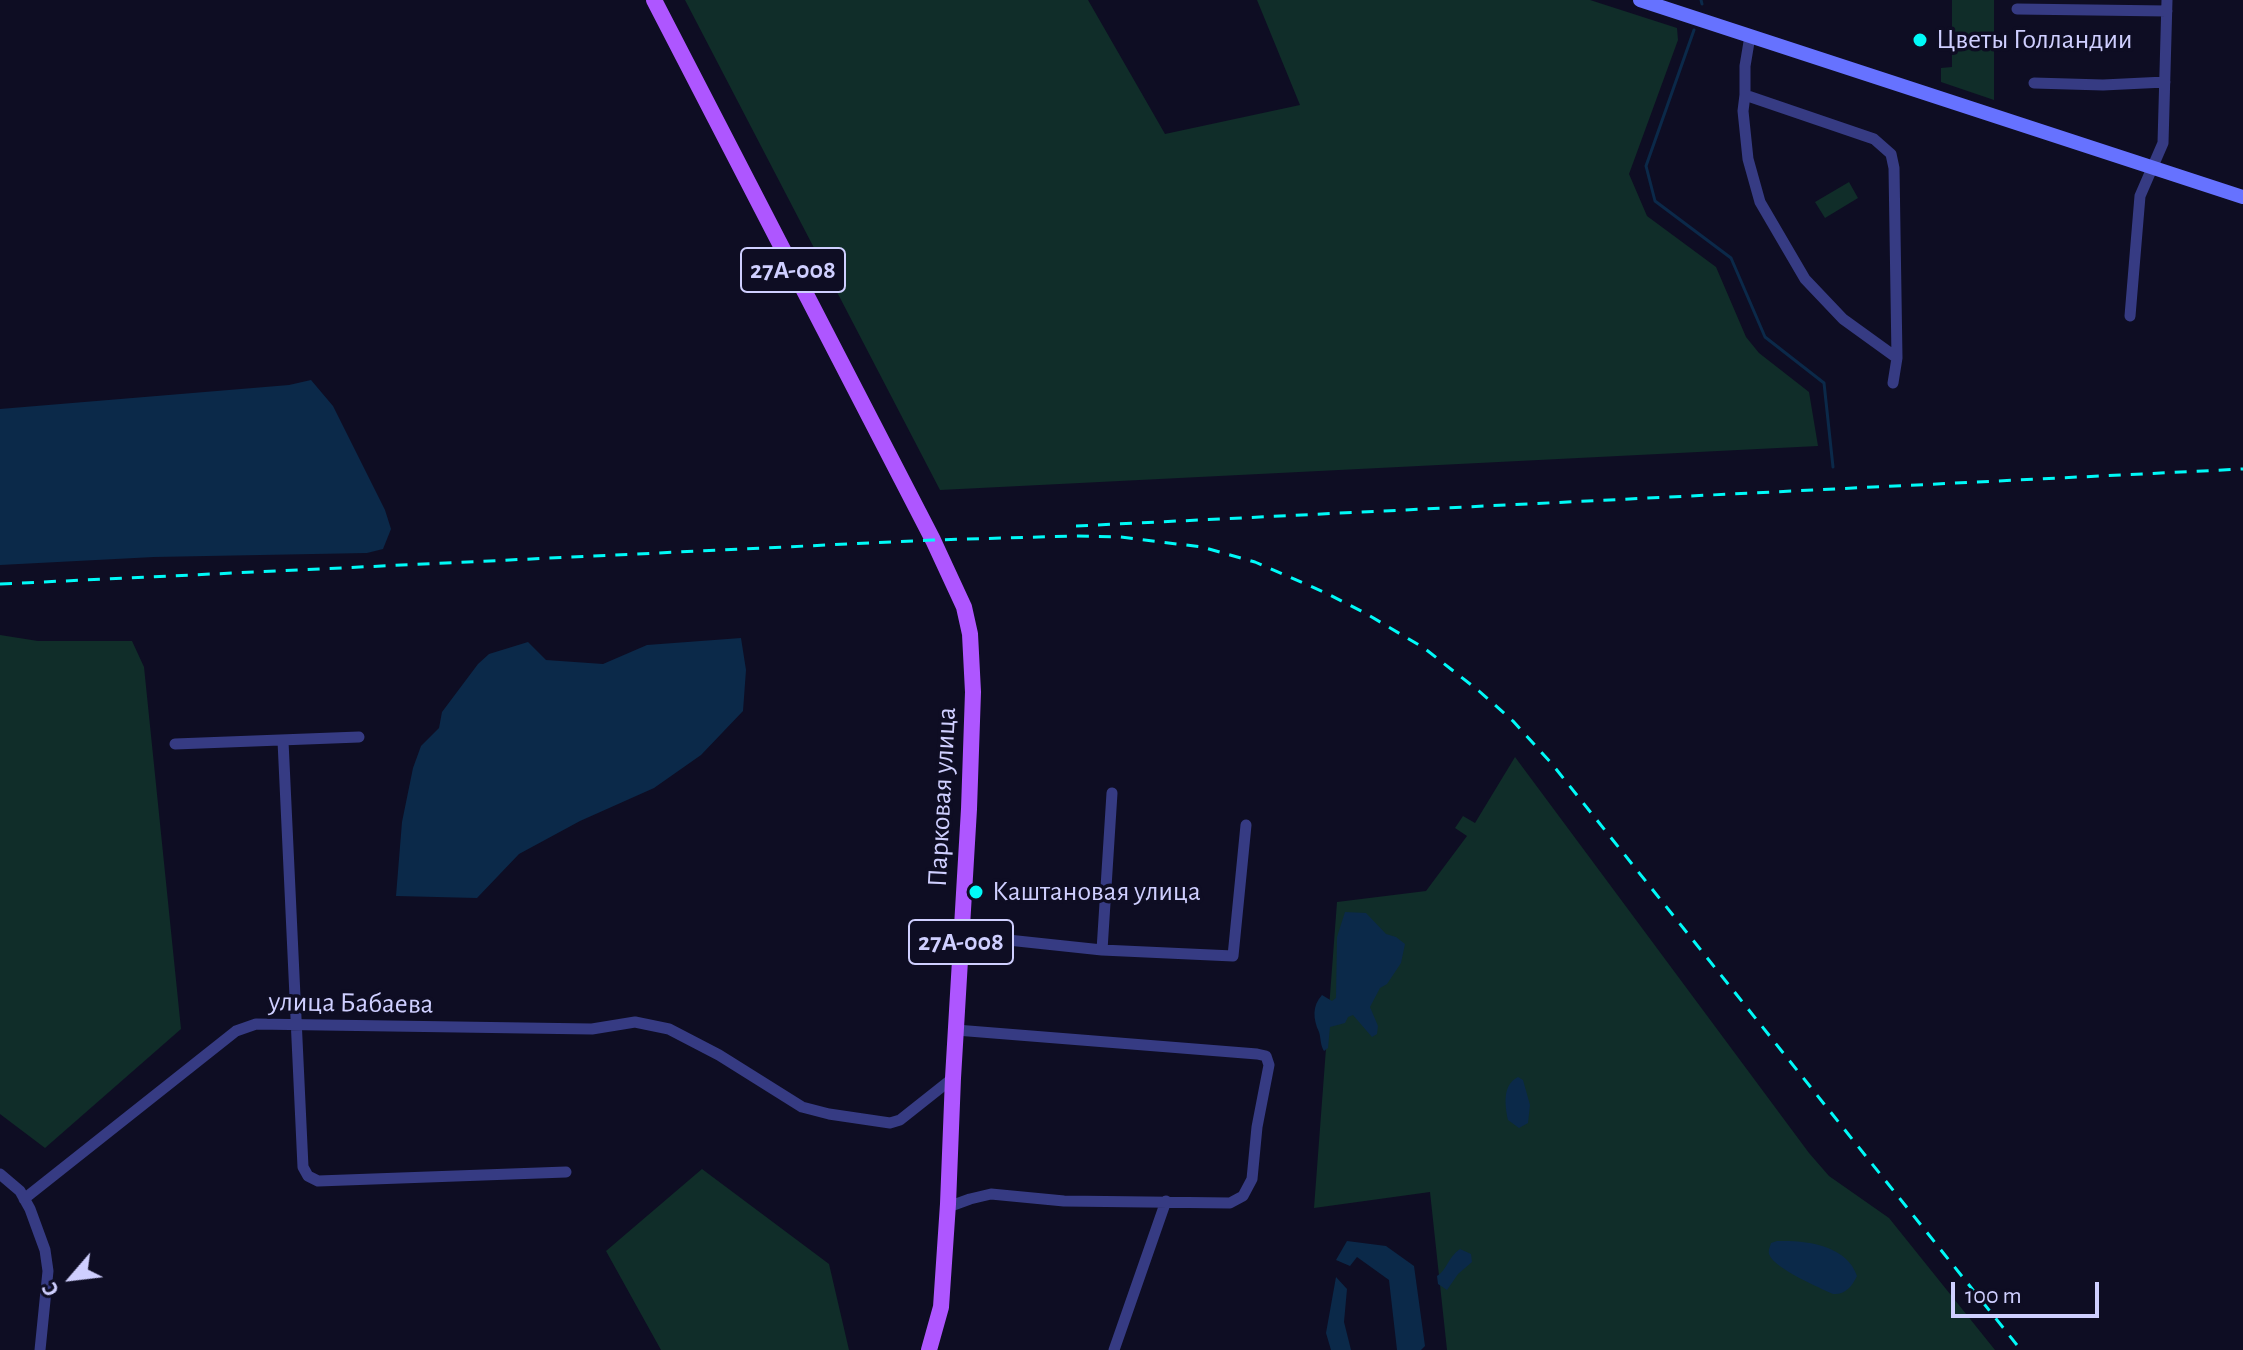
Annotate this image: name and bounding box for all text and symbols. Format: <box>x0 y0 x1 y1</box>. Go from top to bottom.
place label: Цветы Голландии <box>1936 23 2133 57</box>
marker: Цветы Голландии <box>1911 31 1929 49</box>
road number: 27А-008 <box>741 248 845 292</box>
street label: Парковая улица <box>921 706 963 888</box>
place label: Каштановая улица <box>992 875 1201 909</box>
marker: Каштановая улица <box>967 883 985 901</box>
road number: 27А-008 <box>909 920 1013 964</box>
street label: улица Бабаева <box>268 985 434 1021</box>
north arrow <box>32 1238 112 1318</box>
scale bar <box>1955 1266 2103 1316</box>
text: С <box>38 1279 63 1300</box>
text: 100 m <box>1965 1284 2022 1308</box>

